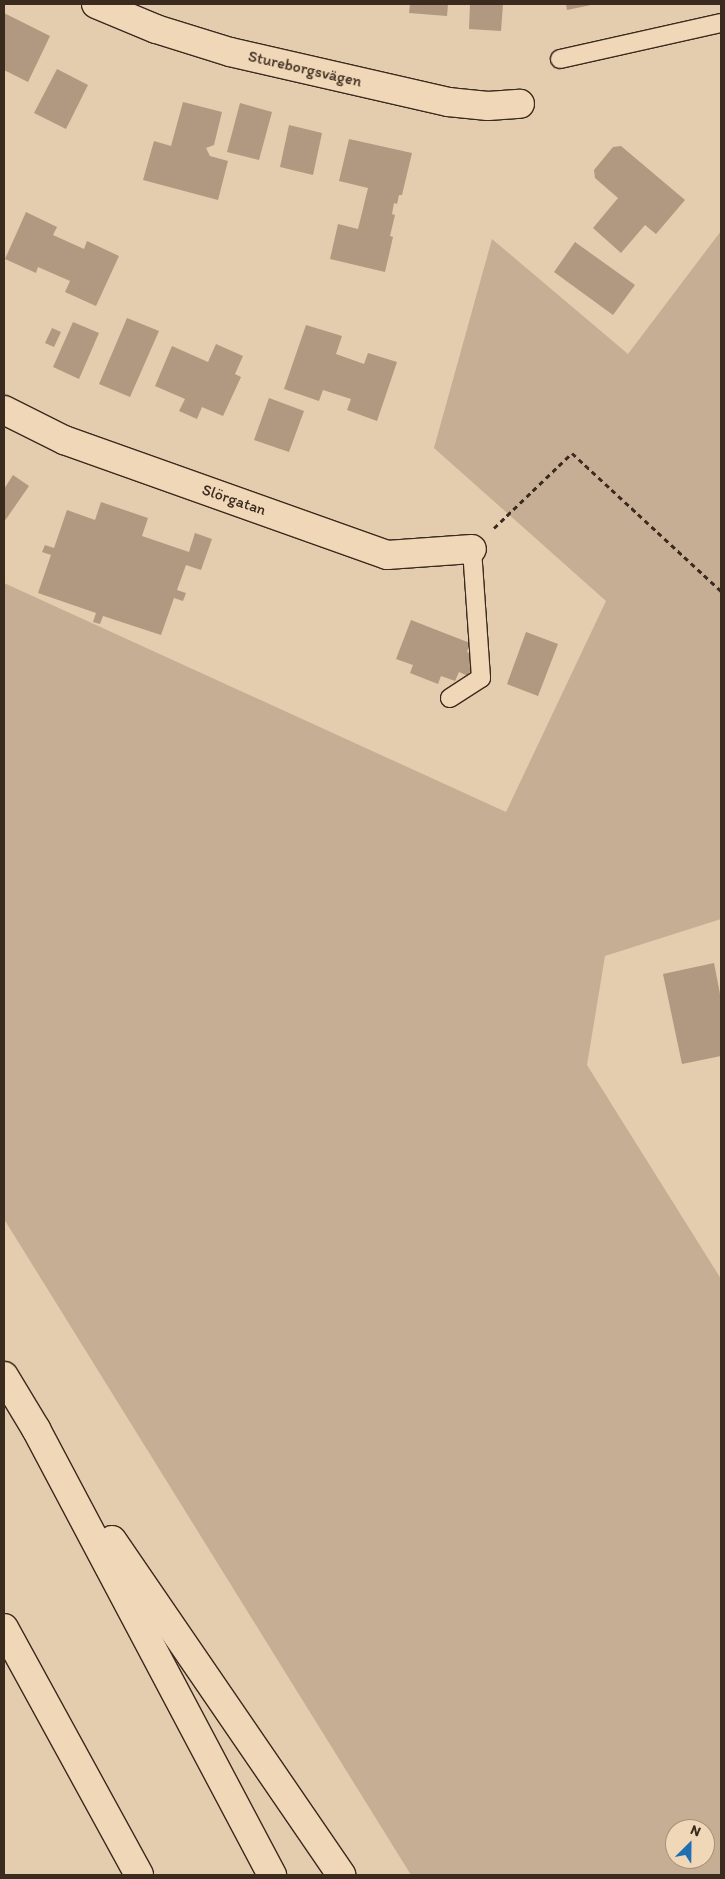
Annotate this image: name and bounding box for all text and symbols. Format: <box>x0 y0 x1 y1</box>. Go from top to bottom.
street label: Stureborgsvägen <box>246 47 364 91</box>
street label: Slörgatan <box>199 480 269 520</box>
north arrow <box>665 1819 715 1869</box>
text: N <box>688 1821 703 1840</box>

